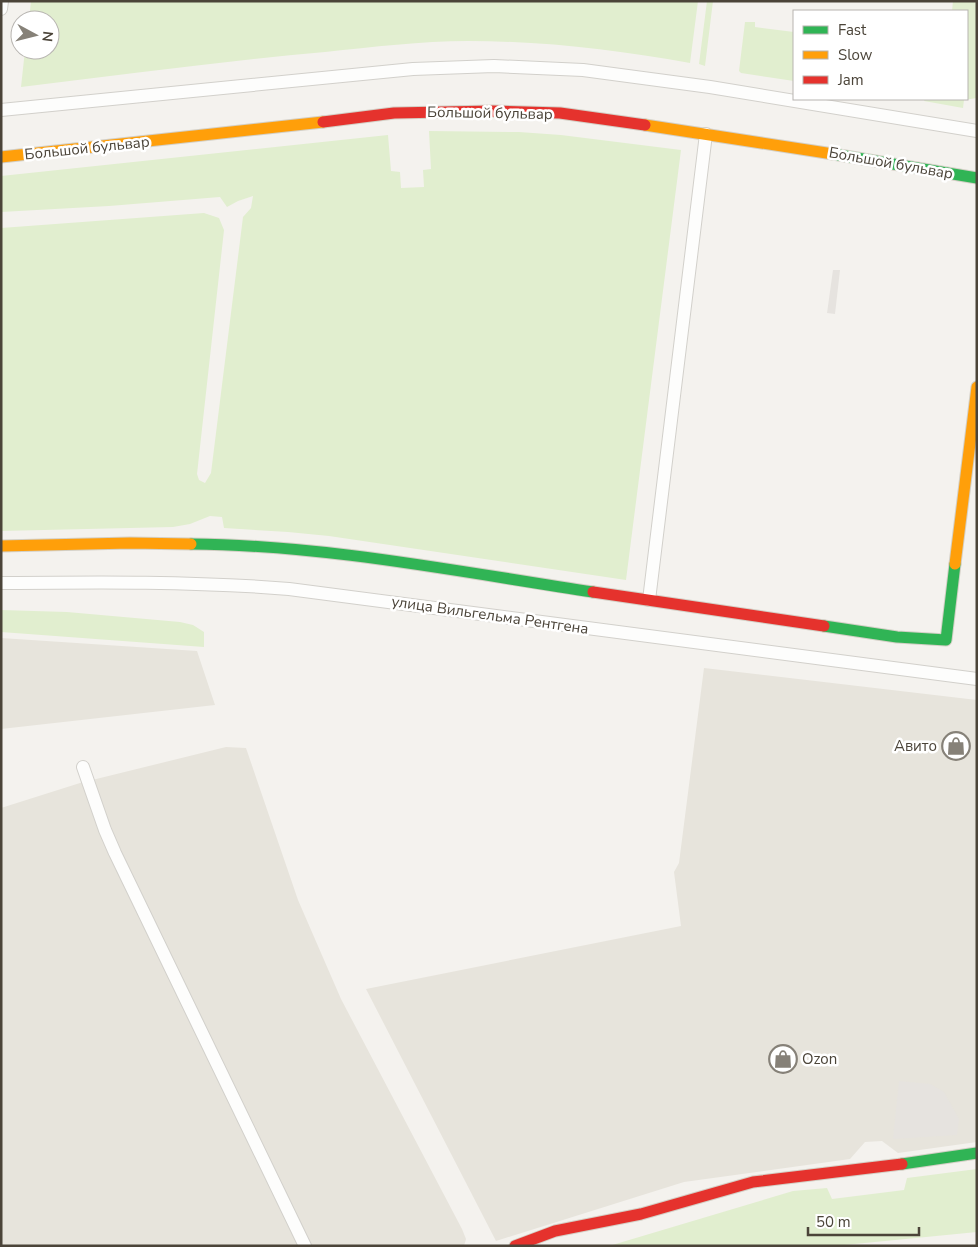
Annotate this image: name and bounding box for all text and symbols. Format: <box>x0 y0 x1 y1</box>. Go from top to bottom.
north arrow <box>10 10 60 60</box>
legend <box>793 10 968 100</box>
text: Fast <box>838 20 867 40</box>
text: N <box>37 30 57 43</box>
text: Slow <box>838 45 873 65</box>
text: Jam <box>837 70 864 90</box>
street label: Большой бульвар <box>427 102 553 124</box>
street label: Большой бульвар <box>23 131 151 165</box>
street label: Большой бульвар <box>827 142 955 184</box>
street label: улица Вильгельма Рентгена <box>390 591 590 639</box>
shop icon: Авито <box>941 731 971 761</box>
place label: Авито <box>894 736 937 756</box>
shop icon: Ozon <box>768 1044 798 1074</box>
place label: Ozon <box>802 1049 837 1069</box>
scale bar <box>808 1204 919 1236</box>
text: 50 m <box>816 1212 851 1232</box>

